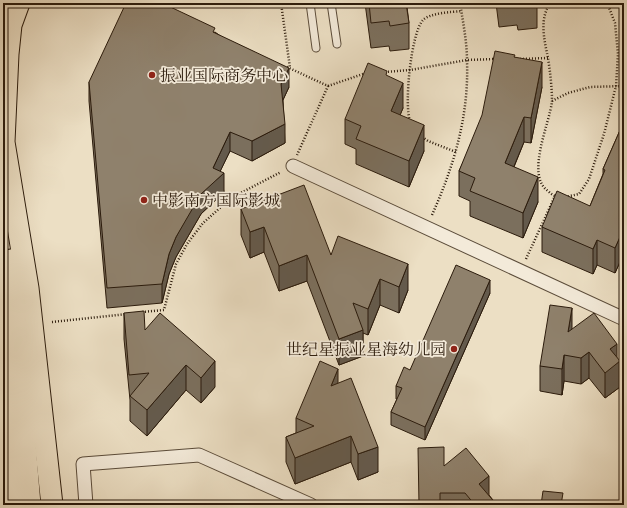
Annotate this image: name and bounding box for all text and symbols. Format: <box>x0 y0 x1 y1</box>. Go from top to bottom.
place label: 振业国际商务中心 <box>160 65 288 87</box>
marker: 振业国际商务中心 <box>147 70 157 80</box>
place label: 中影南方国际影城 <box>152 190 280 212</box>
marker: 中影南方国际影城 <box>139 195 149 205</box>
place label: 世纪星振业星海幼儿园 <box>286 339 446 361</box>
marker: 世纪星振业星海幼儿园 <box>449 344 459 354</box>

